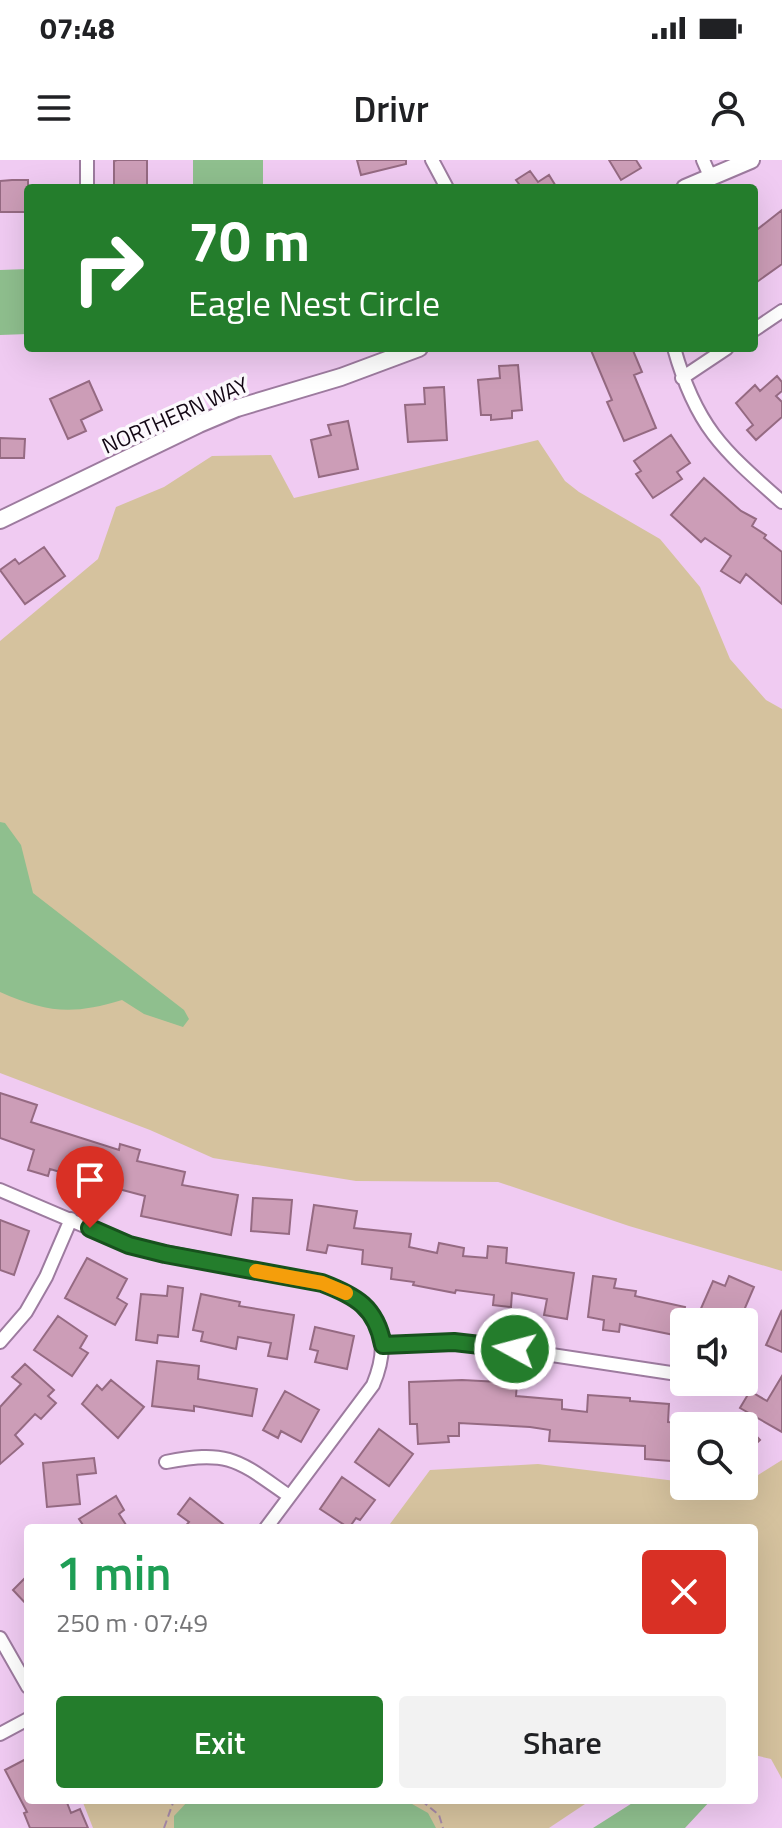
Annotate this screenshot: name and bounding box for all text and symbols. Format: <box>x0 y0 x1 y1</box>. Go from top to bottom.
text: 07:48 <box>40 5 115 51</box>
text: Drivr <box>353 81 429 136</box>
icon: menu <box>32 86 76 130</box>
icon: person <box>706 86 750 130</box>
text: 70 m <box>188 198 310 283</box>
icon: right <box>56 216 160 320</box>
text: Eagle Nest Circle <box>188 275 440 330</box>
street label: NORTHERN WAY <box>96 367 254 463</box>
pin <box>56 1146 124 1228</box>
icon: arrive <box>68 1158 112 1202</box>
position arrow <box>473 1307 557 1391</box>
map controls <box>670 1308 758 1500</box>
button: sound <box>670 1308 758 1396</box>
button: search <box>670 1412 758 1500</box>
text: 1 min <box>56 1536 171 1609</box>
button: close <box>642 1550 726 1634</box>
text: 250 m · 07:49 <box>56 1603 208 1642</box>
button: Exit <box>56 1696 383 1788</box>
button: Share <box>399 1696 726 1788</box>

